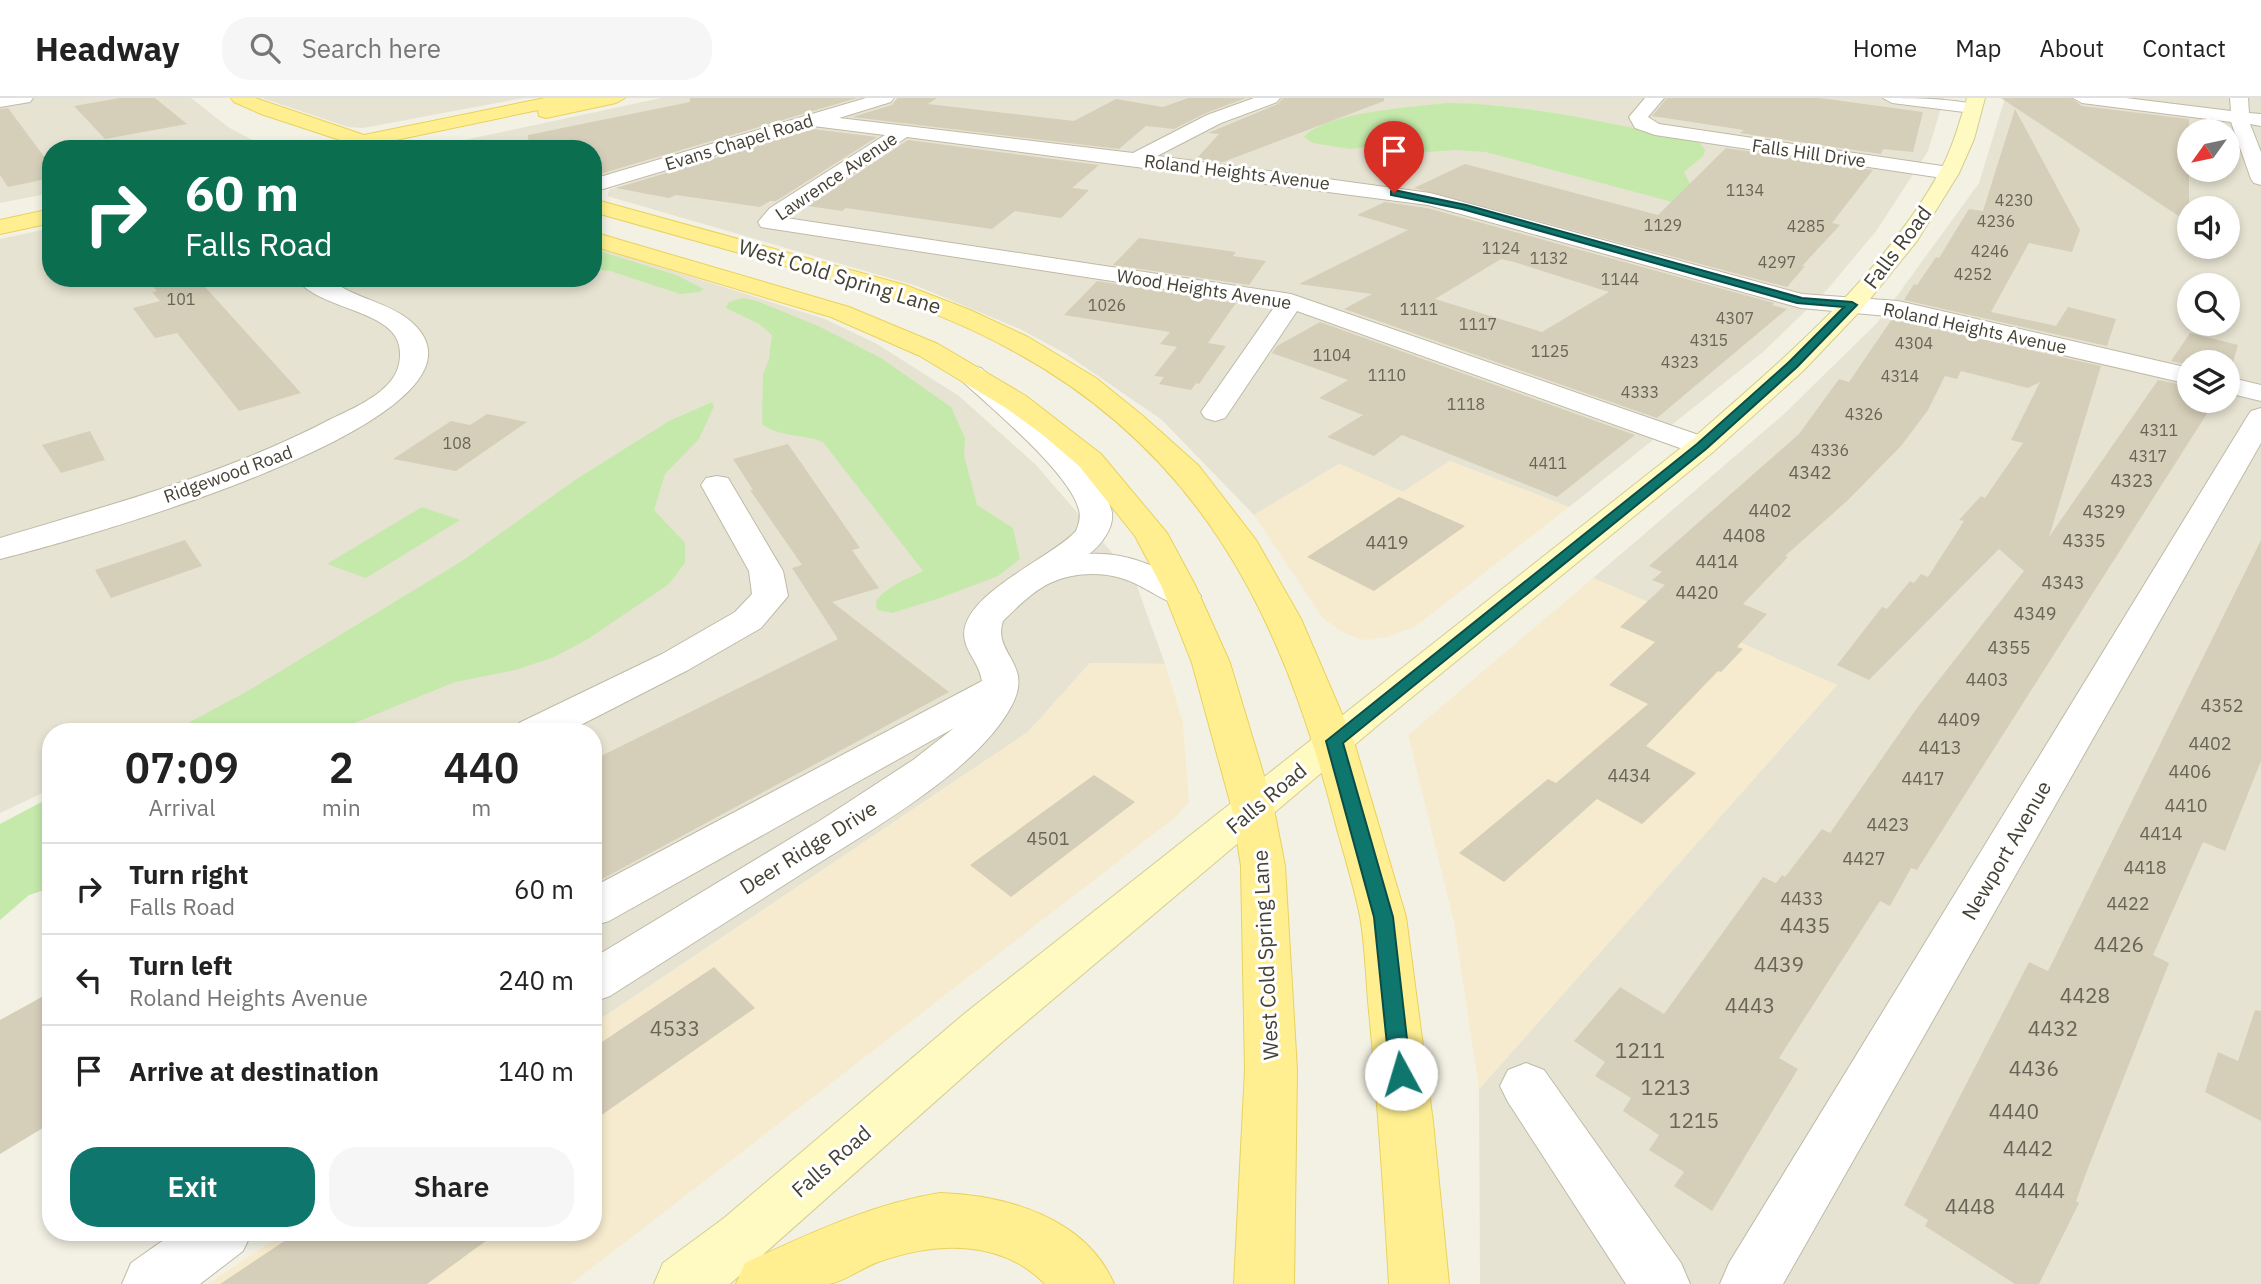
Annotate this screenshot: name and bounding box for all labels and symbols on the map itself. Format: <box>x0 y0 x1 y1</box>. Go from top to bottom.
street label: Evans Chapel Road <box>662 109 816 175</box>
north arrow <box>2177 119 2240 182</box>
pin <box>1364 121 1424 193</box>
street label: Lawrence Avenue <box>771 127 901 225</box>
street label: Falls Hill Drive <box>1751 134 1867 172</box>
street label: Roland Heights Avenue <box>1143 149 1331 195</box>
house number: 1134 <box>1726 180 1764 200</box>
house number: 4230 <box>1995 190 2033 210</box>
street label: Falls Road <box>1857 200 1937 294</box>
house number: 4236 <box>1977 211 2015 231</box>
house number: 1129 <box>1644 215 1682 235</box>
house number: 4285 <box>1787 216 1825 236</box>
street label: West Cold Spring Lane <box>735 232 945 320</box>
house number: 1124 <box>1482 238 1520 258</box>
house number: 4246 <box>1971 241 2009 261</box>
house number: 1132 <box>1530 248 1568 268</box>
house number: 4297 <box>1758 252 1796 272</box>
street label: Wood Heights Avenue <box>1115 264 1293 314</box>
house number: 4252 <box>1954 264 1992 284</box>
house number: 1144 <box>1601 269 1639 289</box>
house number: 101 <box>167 289 195 309</box>
house number: 1026 <box>1088 295 1126 315</box>
street label: Roland Heights Avenue <box>1881 297 2069 359</box>
house number: 1111 <box>1400 299 1438 319</box>
house number: 4307 <box>1716 308 1754 328</box>
house number: 1117 <box>1459 314 1497 334</box>
house number: 4315 <box>1690 330 1728 350</box>
house number: 4304 <box>1895 333 1933 353</box>
house number: 1125 <box>1531 341 1569 361</box>
house number: 1104 <box>1313 345 1351 365</box>
house number: 4323 <box>1661 352 1699 372</box>
house number: 1110 <box>1368 365 1406 385</box>
house number: 4314 <box>1881 366 1919 386</box>
house number: 4333 <box>1621 382 1659 402</box>
house number: 1118 <box>1447 394 1485 414</box>
house number: 4326 <box>1845 404 1883 424</box>
house number: 4311 <box>2140 420 2178 440</box>
house number: 108 <box>443 433 471 453</box>
street label: Ridgewood Road <box>160 440 296 508</box>
house number: 4336 <box>1811 440 1849 460</box>
house number: 4317 <box>2129 446 2167 466</box>
house number: 4411 <box>1529 453 1567 473</box>
house number: 4342 <box>1788 461 1832 484</box>
house number: 4323 <box>2110 469 2154 492</box>
house number: 4402 <box>1748 499 1792 522</box>
house number: 4329 <box>2082 500 2126 523</box>
house number: 4408 <box>1722 524 1766 547</box>
house number: 4335 <box>2062 529 2106 552</box>
house number: 4419 <box>1365 531 1409 554</box>
house number: 4414 <box>1695 550 1739 573</box>
house number: 4343 <box>2041 571 2085 594</box>
house number: 4420 <box>1675 581 1719 604</box>
house number: 4349 <box>2013 602 2057 625</box>
house number: 4355 <box>1987 636 2031 659</box>
house number: 4403 <box>1965 668 2009 691</box>
house number: 4352 <box>2200 694 2244 717</box>
house number: 4409 <box>1937 708 1981 731</box>
house number: 4402 <box>2188 732 2232 755</box>
house number: 4413 <box>1918 736 1962 759</box>
street label: Falls Road <box>1220 756 1312 840</box>
house number: 4406 <box>2168 760 2212 783</box>
house number: 4434 <box>1607 764 1651 787</box>
house number: 4417 <box>1901 767 1945 790</box>
street label: Newport Avenue <box>1955 775 2057 925</box>
street label: Deer Ridge Drive <box>734 794 882 900</box>
house number: 4410 <box>2164 794 2208 817</box>
house number: 4423 <box>1866 813 1910 836</box>
house number: 4414 <box>2139 822 2183 845</box>
house number: 4501 <box>1026 827 1070 850</box>
house number: 4427 <box>1842 847 1886 870</box>
street label: West Cold Spring Lane <box>1246 849 1284 1061</box>
house number: 4418 <box>2123 856 2167 879</box>
house number: 4433 <box>1780 887 1824 910</box>
house number: 4422 <box>2106 892 2150 915</box>
house number: 4435 <box>1780 911 1830 939</box>
house number: 4426 <box>2094 930 2144 958</box>
house number: 4439 <box>1754 950 1804 978</box>
house number: 4428 <box>2060 981 2110 1009</box>
house number: 4443 <box>1725 991 1775 1019</box>
house number: 4533 <box>650 1014 700 1042</box>
house number: 4432 <box>2028 1014 2078 1042</box>
house number: 1211 <box>1615 1036 1665 1064</box>
position arrow <box>1364 1037 1438 1111</box>
house number: 4436 <box>2009 1054 2059 1082</box>
house number: 1213 <box>1641 1073 1691 1101</box>
house number: 4440 <box>1989 1097 2039 1125</box>
house number: 1215 <box>1669 1106 1719 1134</box>
street label: Falls Road <box>785 1119 877 1203</box>
house number: 4442 <box>2003 1134 2053 1162</box>
house number: 4444 <box>2015 1176 2065 1204</box>
house number: 4448 <box>1945 1192 1995 1220</box>

